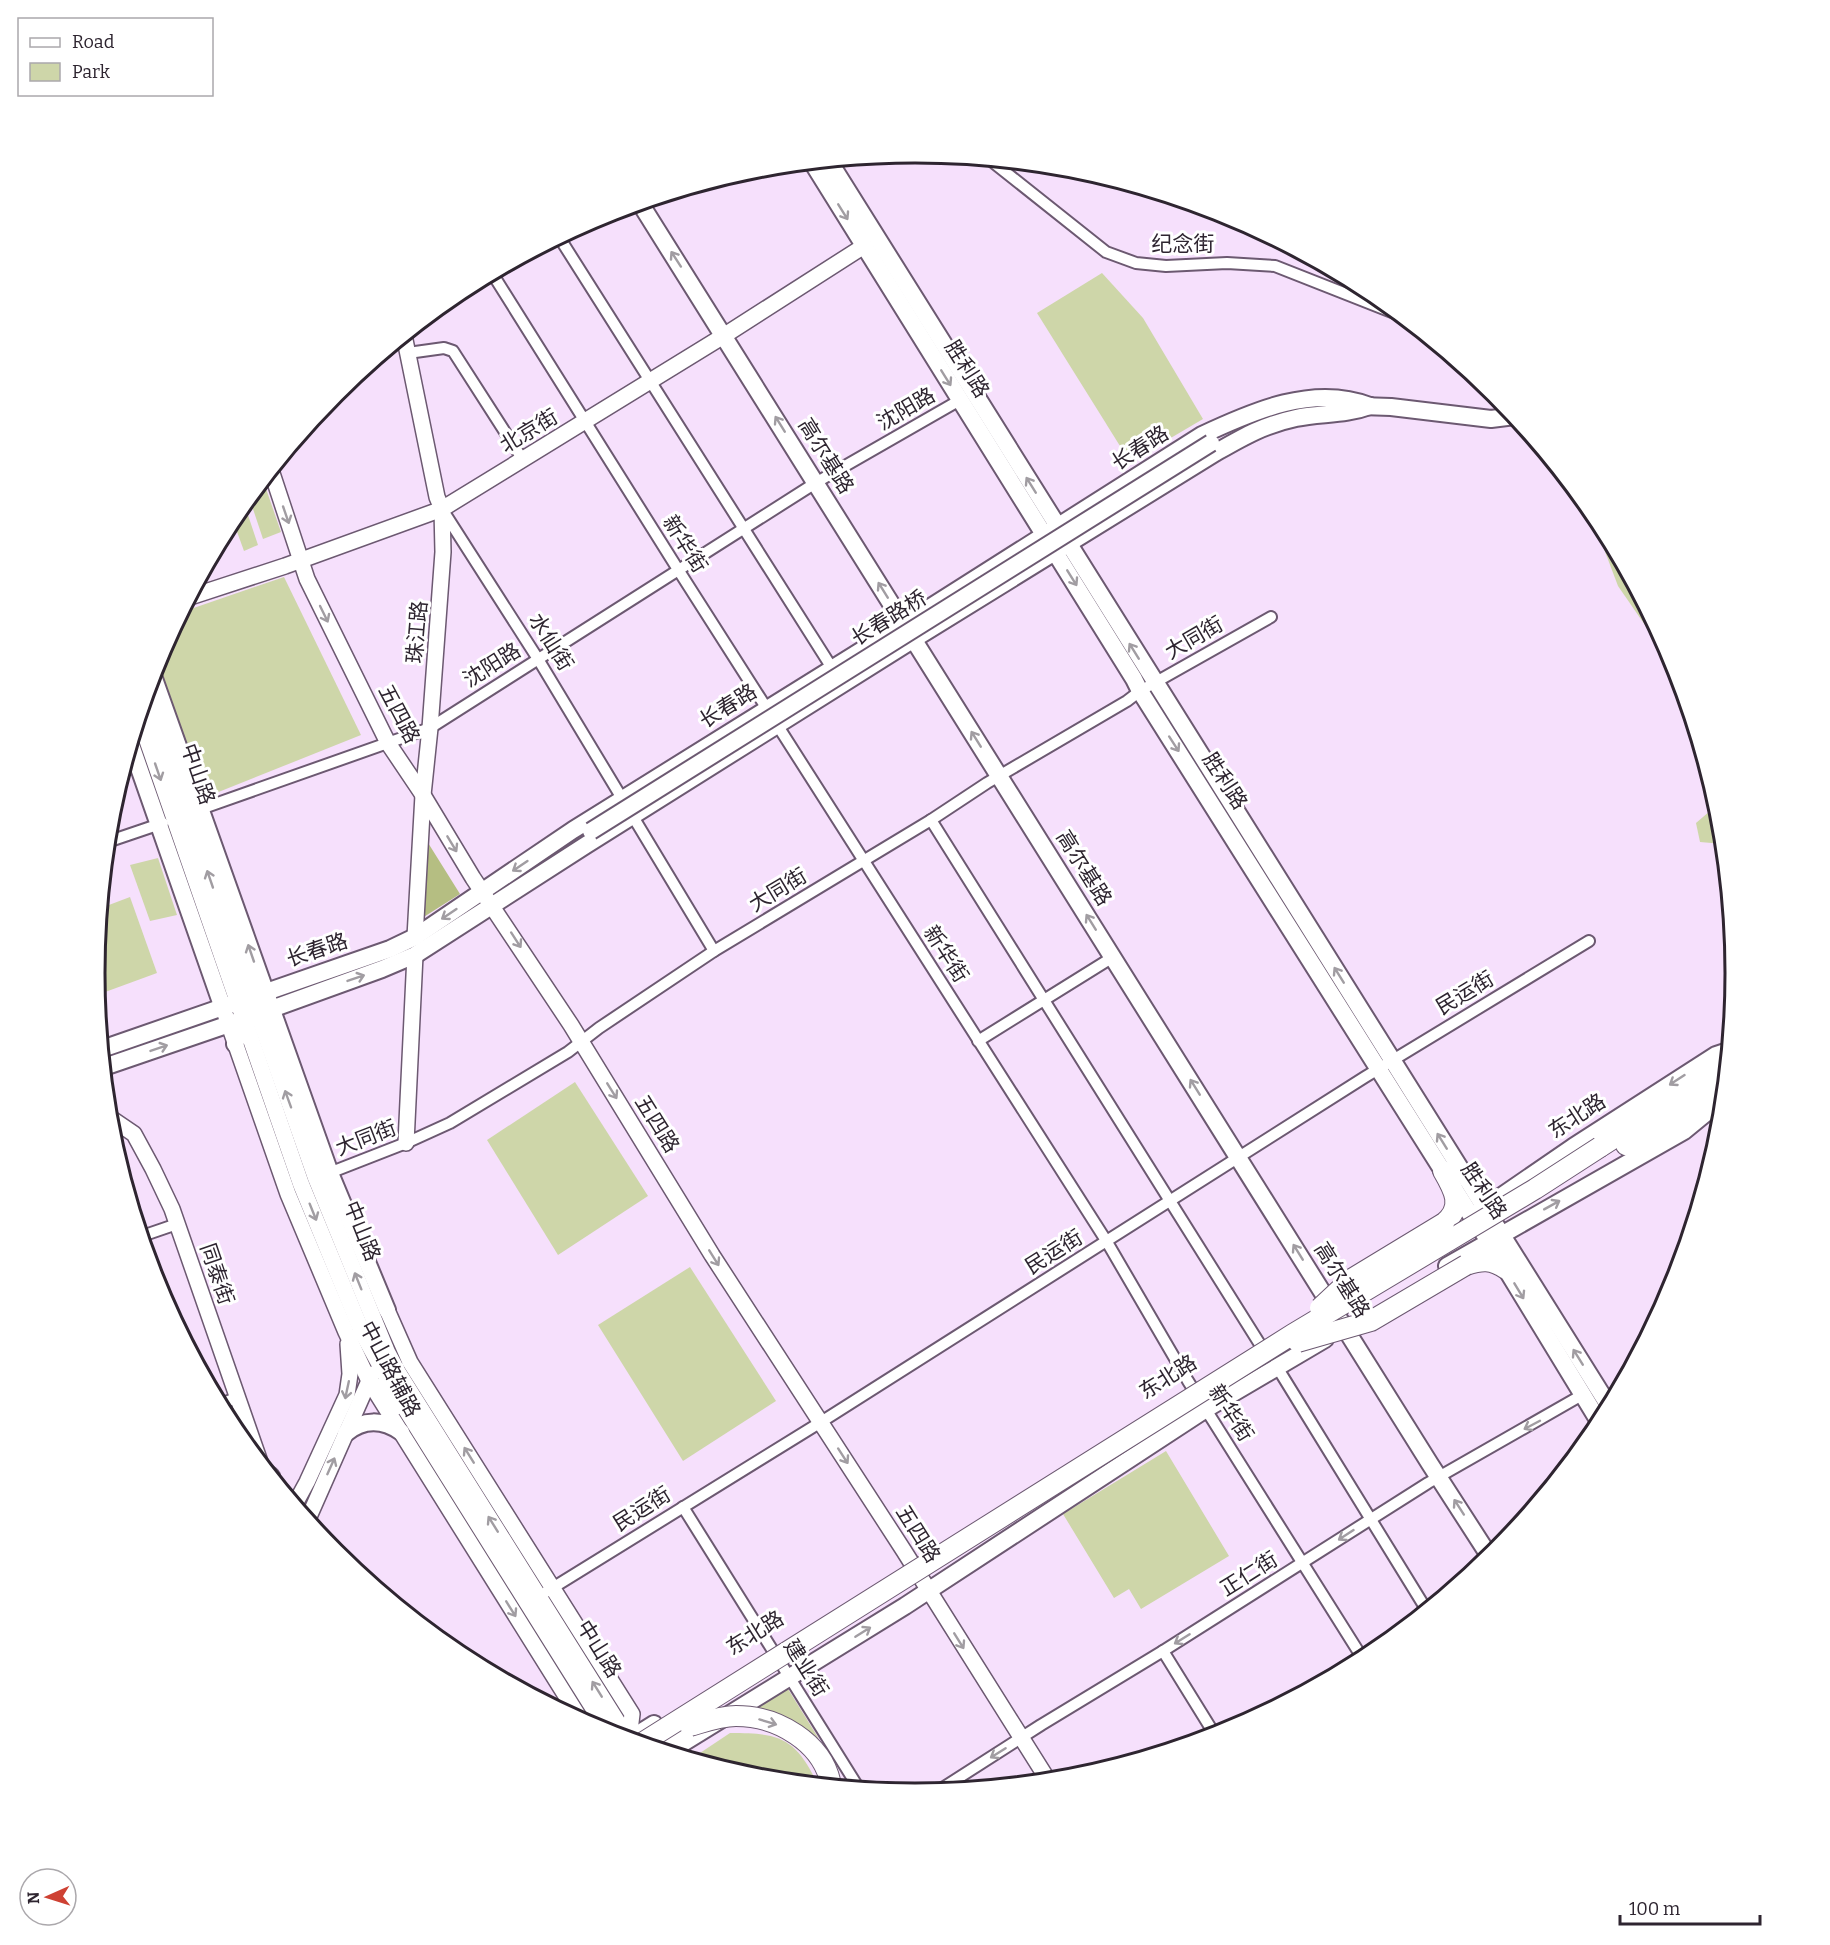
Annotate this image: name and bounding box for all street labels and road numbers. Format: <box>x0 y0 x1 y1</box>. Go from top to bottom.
street label: 纪念街 <box>1152 231 1215 257</box>
street label: 胜利路 <box>939 335 995 403</box>
street label: 沈阳路 <box>872 382 940 436</box>
street label: 北京街 <box>495 404 563 458</box>
street label: 高尔基路 <box>793 413 859 499</box>
street label: 长春路 <box>1107 420 1173 476</box>
street label: 新华街 <box>657 510 713 578</box>
street label: 长春路桥 <box>846 585 932 651</box>
street label: 珠江路 <box>401 599 433 665</box>
street label: 水仙街 <box>523 608 579 676</box>
street label: 大同街 <box>1160 611 1228 665</box>
street label: 沈阳路 <box>458 637 526 693</box>
street label: 长春路 <box>694 678 762 734</box>
street label: 五四路 <box>373 680 425 748</box>
street label: 中山路 <box>175 740 221 808</box>
street label: 胜利路 <box>1197 748 1253 814</box>
street label: 高尔基路 <box>1051 825 1117 911</box>
street label: 大同街 <box>744 863 812 917</box>
street label: 新华街 <box>918 921 974 987</box>
street label: 长春路 <box>283 927 351 973</box>
street label: 民运街 <box>1431 966 1499 1020</box>
street label: 东北路 <box>1544 1088 1610 1144</box>
street label: 五四路 <box>629 1090 685 1158</box>
street label: 大同街 <box>332 1115 400 1161</box>
street label: 胜利路 <box>1456 1158 1512 1224</box>
street label: 中山路 <box>338 1197 386 1265</box>
street label: 民运街 <box>1020 1224 1088 1280</box>
street label: 高尔基路 <box>1309 1237 1375 1323</box>
street label: 同泰街 <box>194 1240 240 1308</box>
street label: 中山路辅路 <box>354 1317 426 1421</box>
street label: 东北路 <box>1134 1349 1202 1405</box>
street label: 新华街 <box>1203 1380 1259 1446</box>
street label: 民运街 <box>608 1481 676 1537</box>
street label: 五四路 <box>890 1500 946 1568</box>
street label: 正仁街 <box>1215 1546 1283 1602</box>
street label: 东北路 <box>721 1605 789 1661</box>
street label: 中山路 <box>571 1615 627 1683</box>
street label: 建业街 <box>778 1634 834 1702</box>

